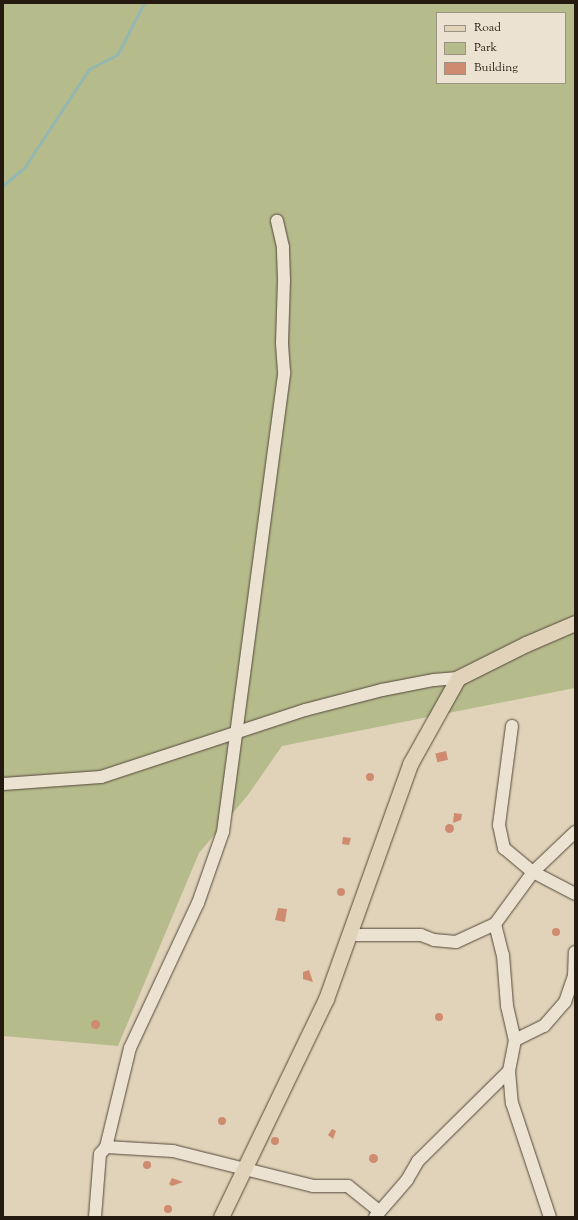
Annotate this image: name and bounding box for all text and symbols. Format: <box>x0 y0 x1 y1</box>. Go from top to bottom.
legend <box>436 12 566 84</box>
text: Road <box>474 19 501 37</box>
text: Park <box>474 39 497 57</box>
text: Building <box>474 59 518 77</box>

